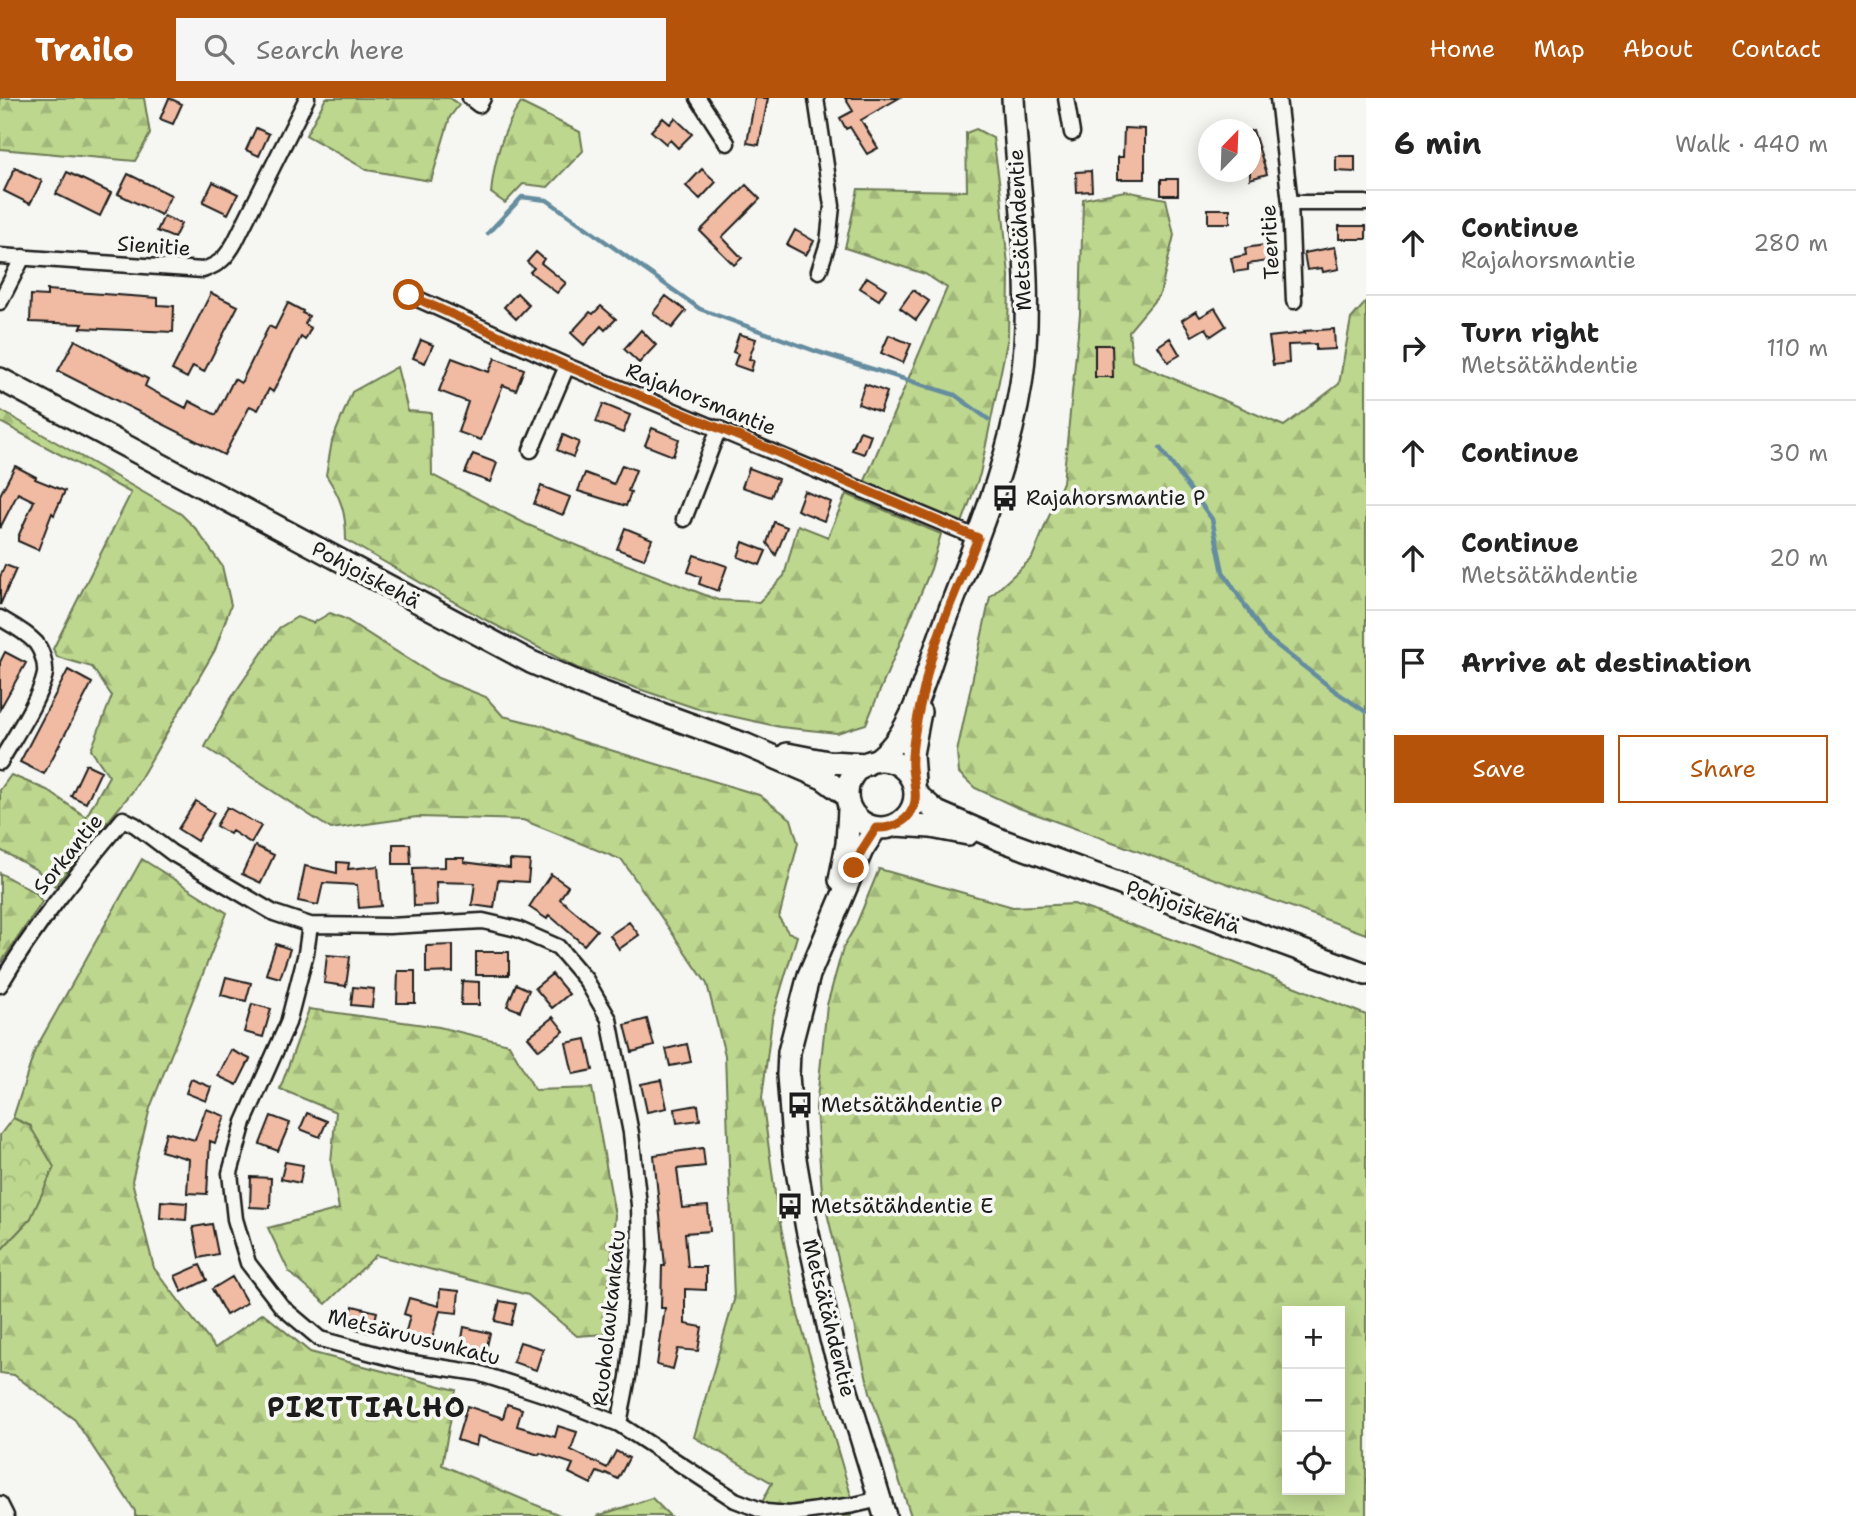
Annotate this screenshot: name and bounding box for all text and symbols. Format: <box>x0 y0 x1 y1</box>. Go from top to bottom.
search box <box>176 18 666 81</box>
text: Trailo <box>35 27 134 72</box>
icon: search <box>200 30 238 68</box>
text: Search here <box>256 32 405 67</box>
text: Home <box>1429 33 1495 65</box>
text: Map <box>1533 33 1585 65</box>
text: About <box>1623 33 1693 65</box>
text: Contact <box>1731 33 1821 65</box>
north arrow <box>1198 119 1261 182</box>
text: 6 min <box>1394 123 1481 164</box>
text: Walk · 440 m <box>1675 129 1828 159</box>
street label: Metsätähdentie <box>1002 148 1038 312</box>
street label: Teeritie <box>1254 204 1286 280</box>
text: Continue <box>1461 210 1579 245</box>
icon: ahead <box>1394 224 1432 262</box>
text: 280 m <box>1753 228 1828 258</box>
street label: Sienitie <box>116 229 192 263</box>
text: Rajahorsmantie <box>1461 245 1636 275</box>
route start <box>393 279 424 310</box>
text: Turn right <box>1461 315 1599 350</box>
icon: right <box>1394 329 1432 367</box>
text: 110 m <box>1766 333 1828 363</box>
text: Metsätähdentie <box>1461 350 1638 380</box>
street label: Rajahorsmantie <box>622 356 780 442</box>
icon: ahead <box>1394 434 1432 472</box>
text: Continue <box>1461 435 1579 470</box>
text: 30 m <box>1769 438 1828 468</box>
bus stop icon: Rajahorsmantie P <box>990 483 1020 513</box>
place label: Rajahorsmantie P <box>1026 484 1205 512</box>
text: Continue <box>1461 525 1579 560</box>
street label: Pohjoiskehä <box>307 535 425 615</box>
icon: ahead <box>1394 539 1432 577</box>
text: 20 m <box>1769 543 1828 573</box>
text: Metsätähdentie <box>1461 560 1638 590</box>
icon: arrive <box>1394 644 1432 682</box>
text: Arrive at destination <box>1461 645 1751 680</box>
button: Save <box>1394 735 1604 803</box>
button: Share <box>1618 735 1828 803</box>
street label: Sorkantie <box>27 808 109 900</box>
route end <box>838 852 869 883</box>
street label: Pohjoiskehä <box>1122 873 1244 941</box>
bus stop icon: Metsätähdentie P <box>785 1090 815 1120</box>
place label: Metsätähdentie P <box>821 1091 1002 1119</box>
bus stop icon: Metsätähdentie E <box>775 1191 805 1221</box>
place label: Metsätähdentie E <box>811 1192 993 1220</box>
street label: Ruoholaukankatu <box>586 1228 632 1408</box>
street label: Metsätähdentie <box>796 1236 862 1400</box>
street label: Metsäruusunkatu <box>325 1302 503 1372</box>
map controls <box>1282 1306 1345 1495</box>
button: + <box>1282 1306 1345 1369</box>
button: − <box>1282 1369 1345 1432</box>
district label: PIRTTIALHO <box>267 1388 467 1426</box>
button: locate <box>1282 1432 1345 1495</box>

